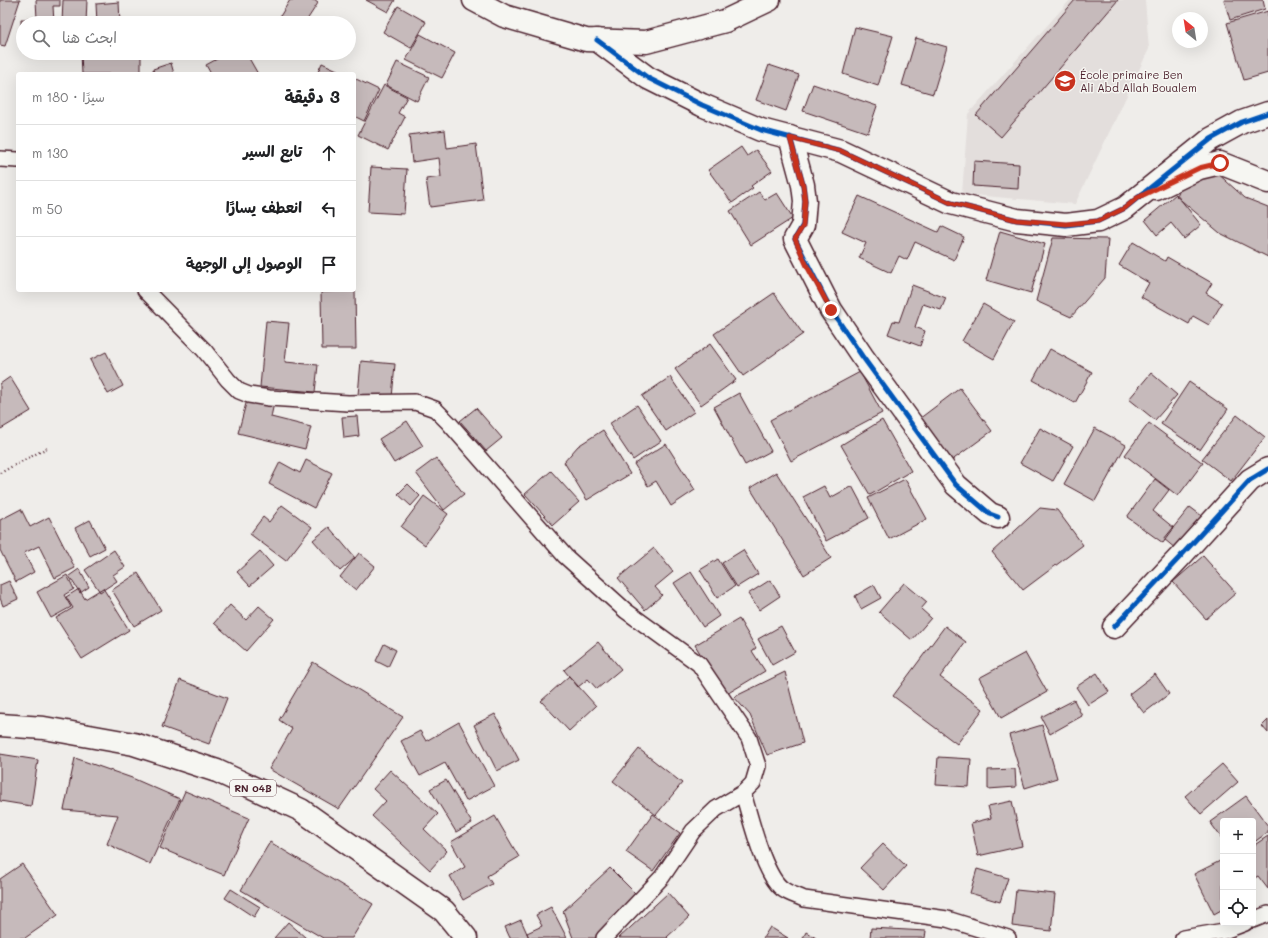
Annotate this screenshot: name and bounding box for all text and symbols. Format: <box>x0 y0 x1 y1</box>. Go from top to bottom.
north arrow <box>1172 12 1208 48</box>
search box <box>16 16 356 60</box>
icon: search <box>30 27 52 49</box>
text: ابحث هنا <box>62 27 117 47</box>
place label: École primaire Ben Ali Abd Allah Boualem <box>1080 67 1197 95</box>
school or university icon: École primaire Ben Ali Abd Allah Boualem <box>1052 68 1078 94</box>
text: 3 دقيقة <box>284 85 340 107</box>
text: سيرًا · 180 m <box>32 88 105 105</box>
text: تابع السير <box>243 141 302 161</box>
icon: ahead <box>318 142 340 164</box>
text: 130 m <box>32 144 68 161</box>
route start <box>1211 154 1229 172</box>
text: انعطف يسارًا <box>226 197 302 217</box>
icon: left <box>318 198 340 220</box>
text: 50 m <box>32 200 62 217</box>
text: الوصول إلى الوجهة <box>186 253 302 273</box>
icon: arrive <box>318 254 340 276</box>
route end <box>822 301 840 319</box>
road number: RN 04B <box>230 780 276 796</box>
map controls <box>1220 818 1256 926</box>
button: + <box>1220 818 1256 854</box>
button: − <box>1220 854 1256 890</box>
button: locate <box>1220 890 1256 926</box>

